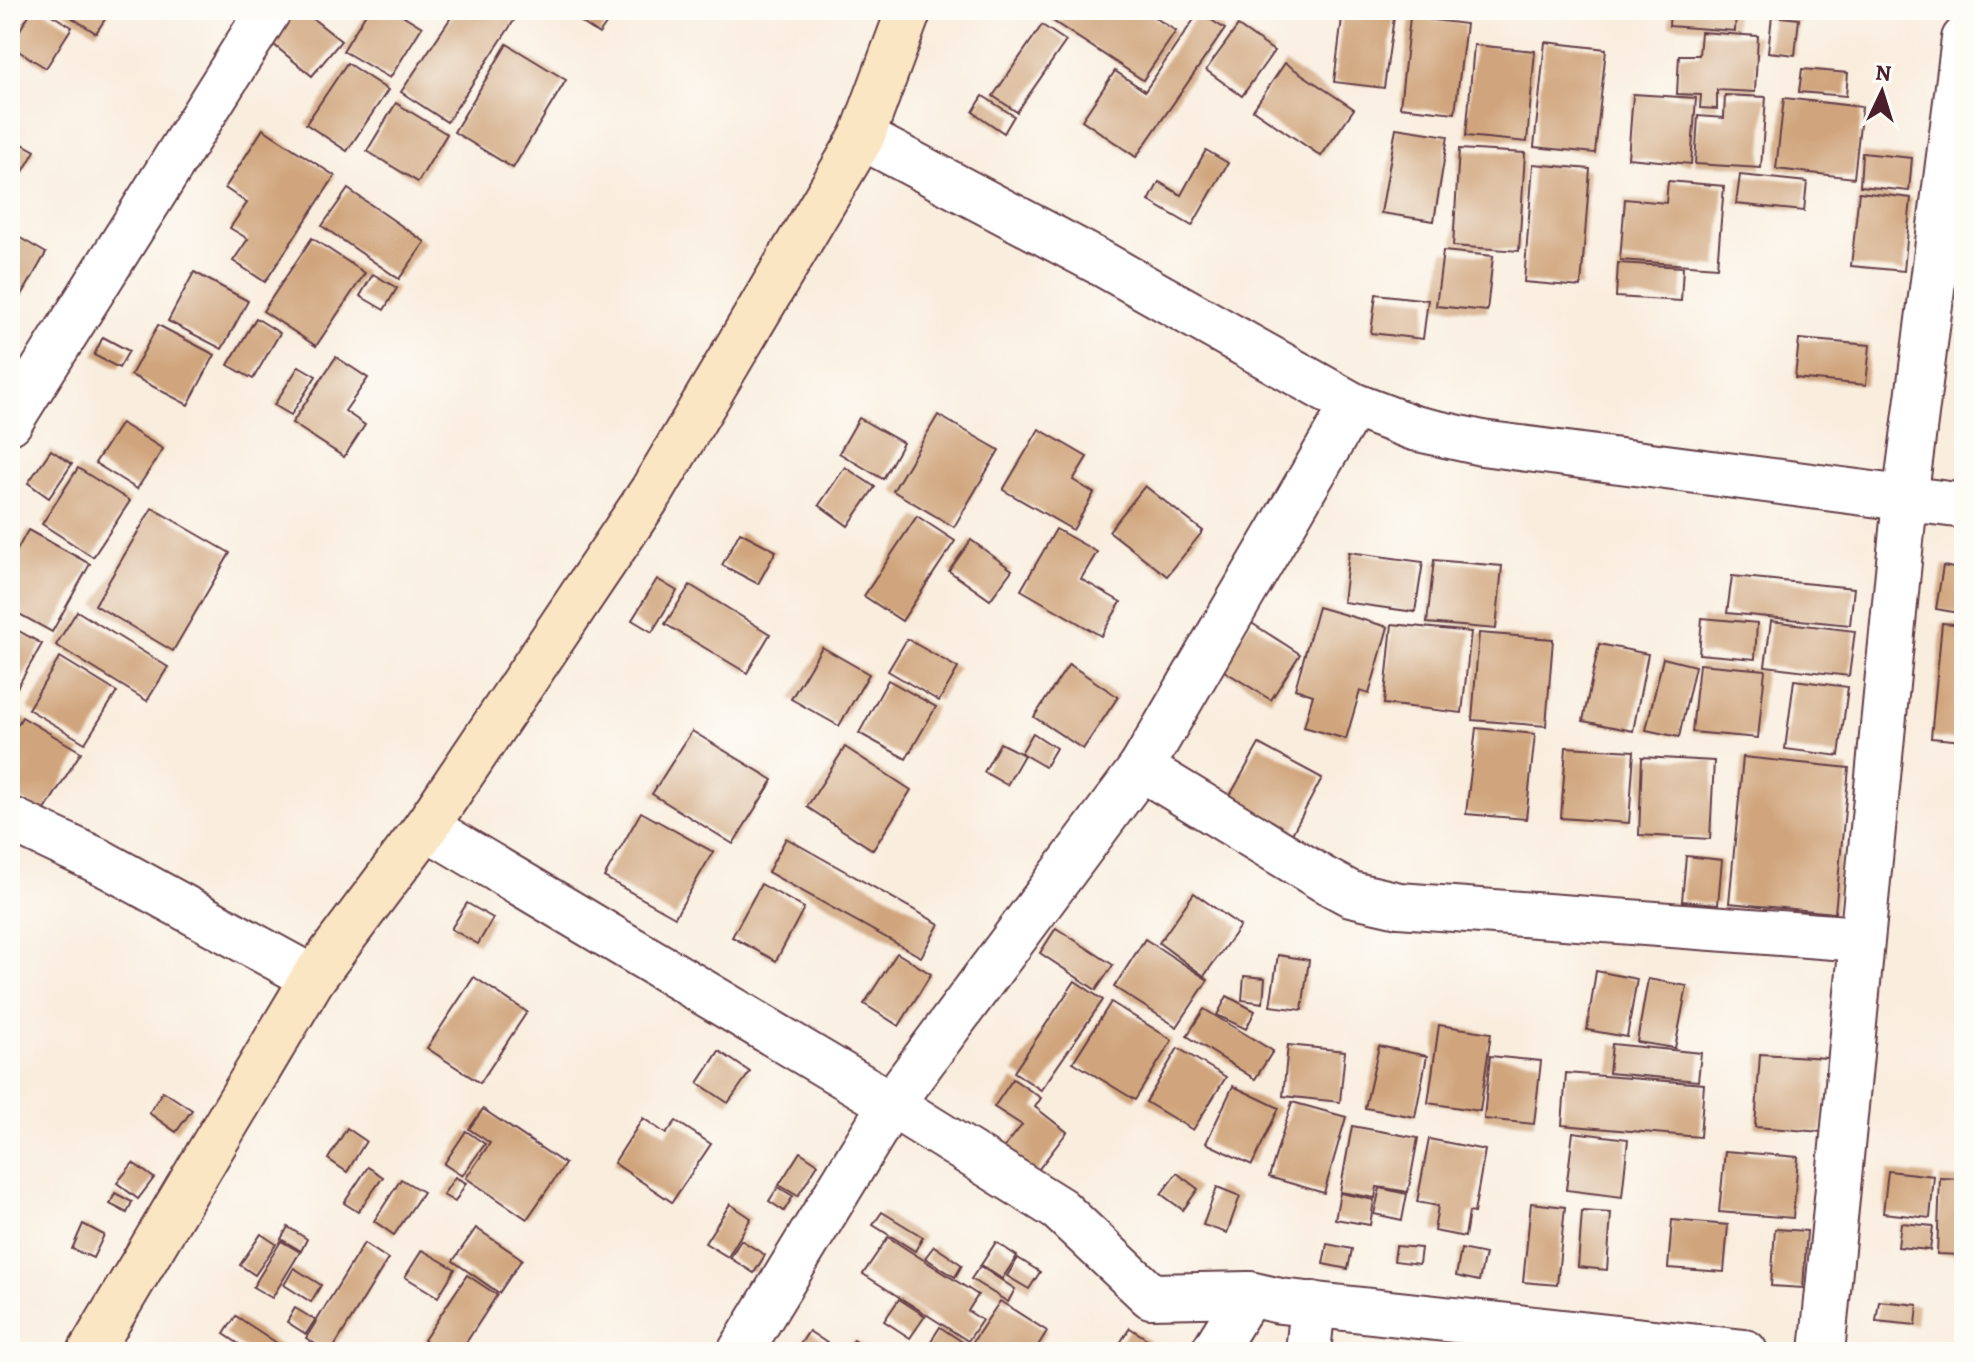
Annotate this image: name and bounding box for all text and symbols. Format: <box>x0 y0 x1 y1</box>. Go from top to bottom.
north arrow <box>1842 52 1922 132</box>
text: N <box>1874 58 1892 89</box>

